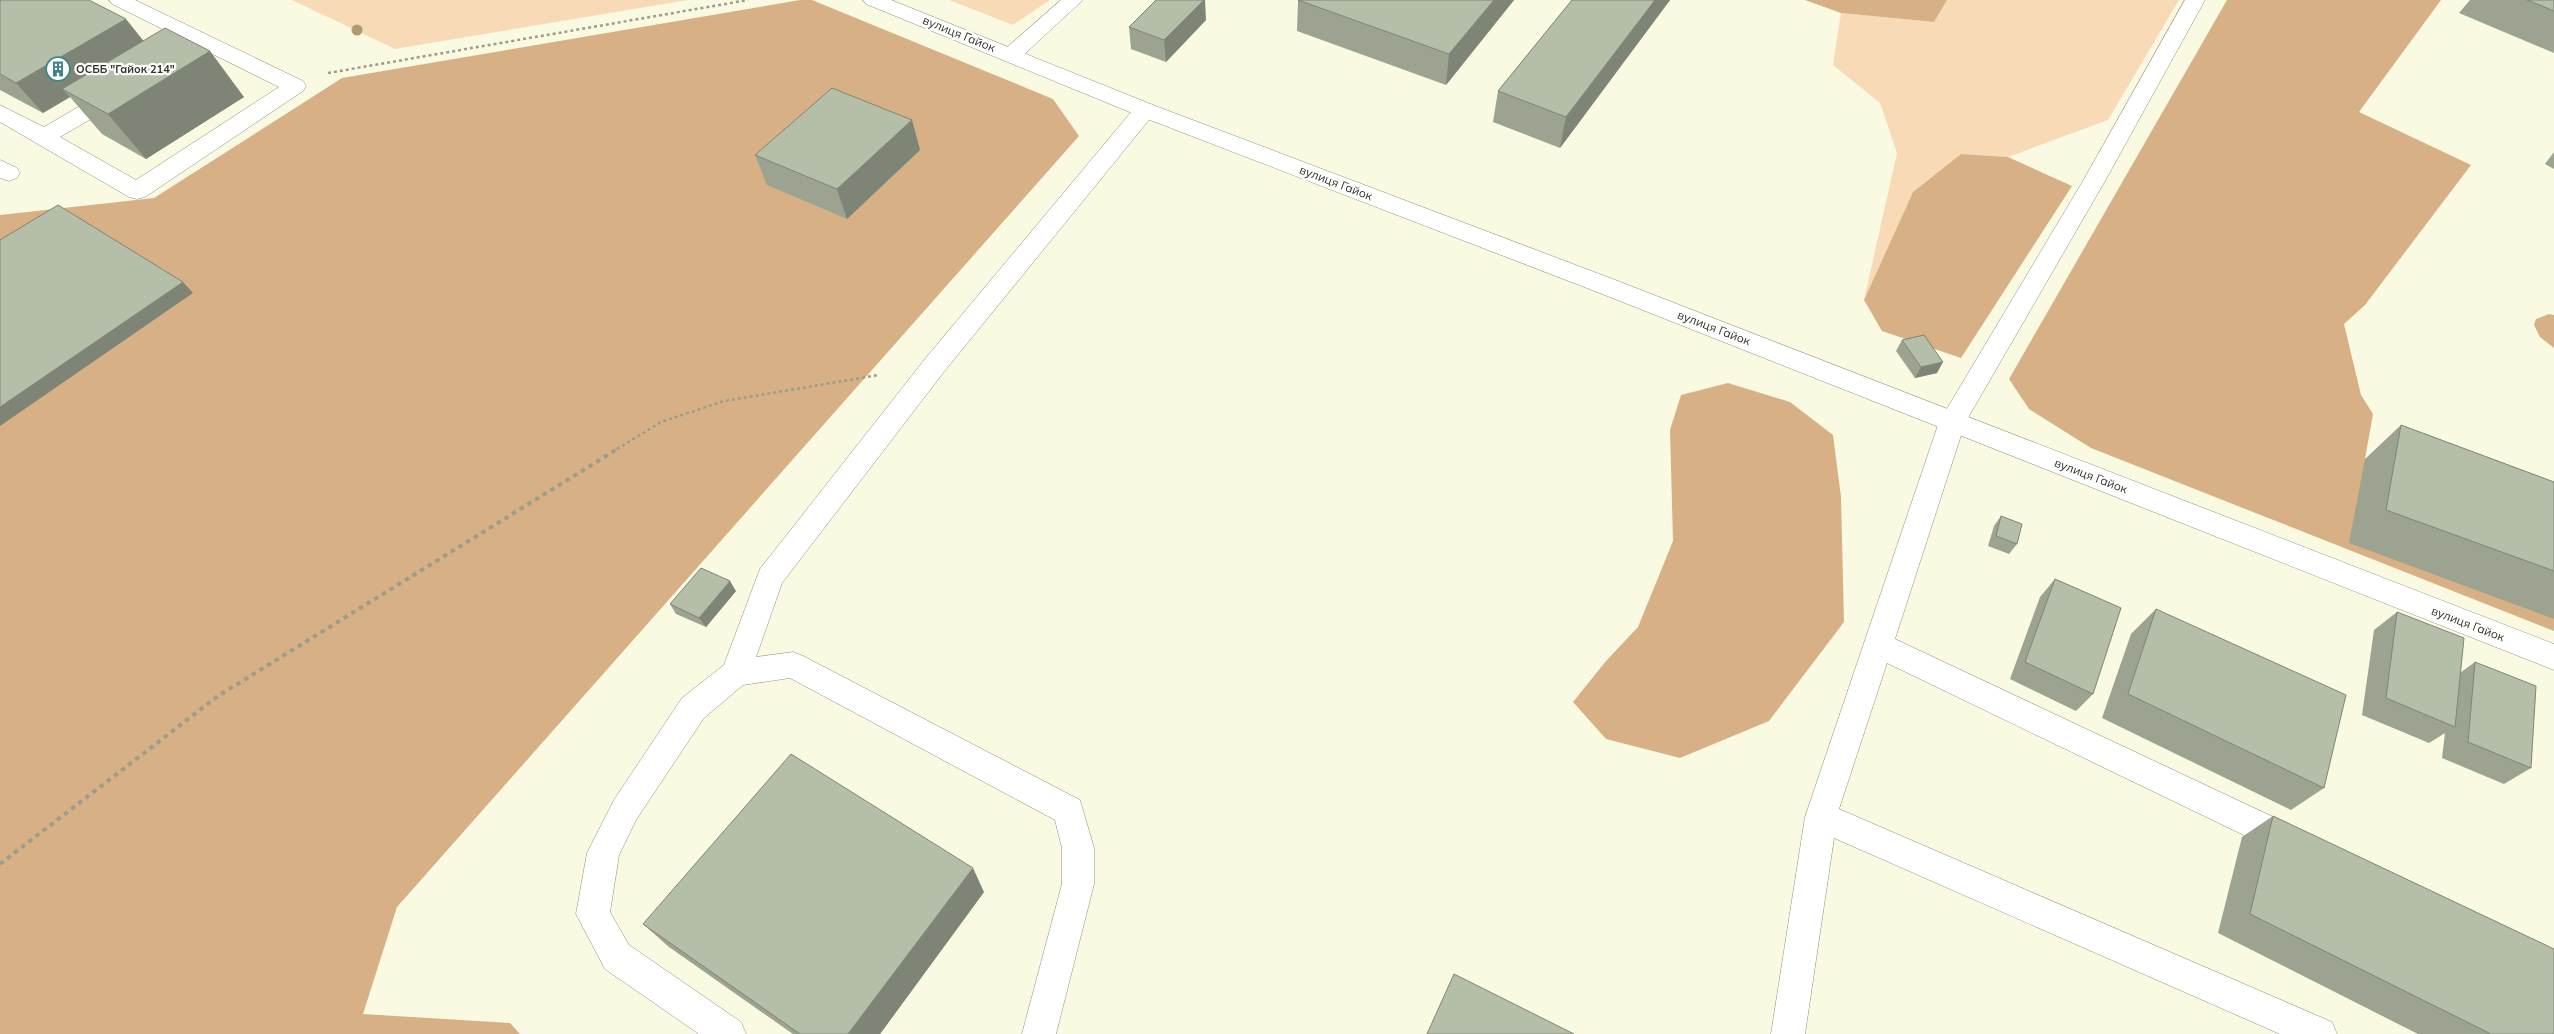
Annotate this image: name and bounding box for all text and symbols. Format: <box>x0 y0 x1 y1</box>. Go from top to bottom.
street label: вулиця Гайок <box>921 12 998 55</box>
building icon: ОСББ "Гайок 214" <box>45 56 71 82</box>
place label: ОСББ "Гайок 214" <box>76 62 175 76</box>
street label: вулиця Гайок <box>1298 162 1375 204</box>
street label: вулиця Гайок <box>1676 307 1753 349</box>
street label: вулиця Гайок <box>2053 455 2130 497</box>
street label: вулиця Гайок <box>2430 603 2507 645</box>

